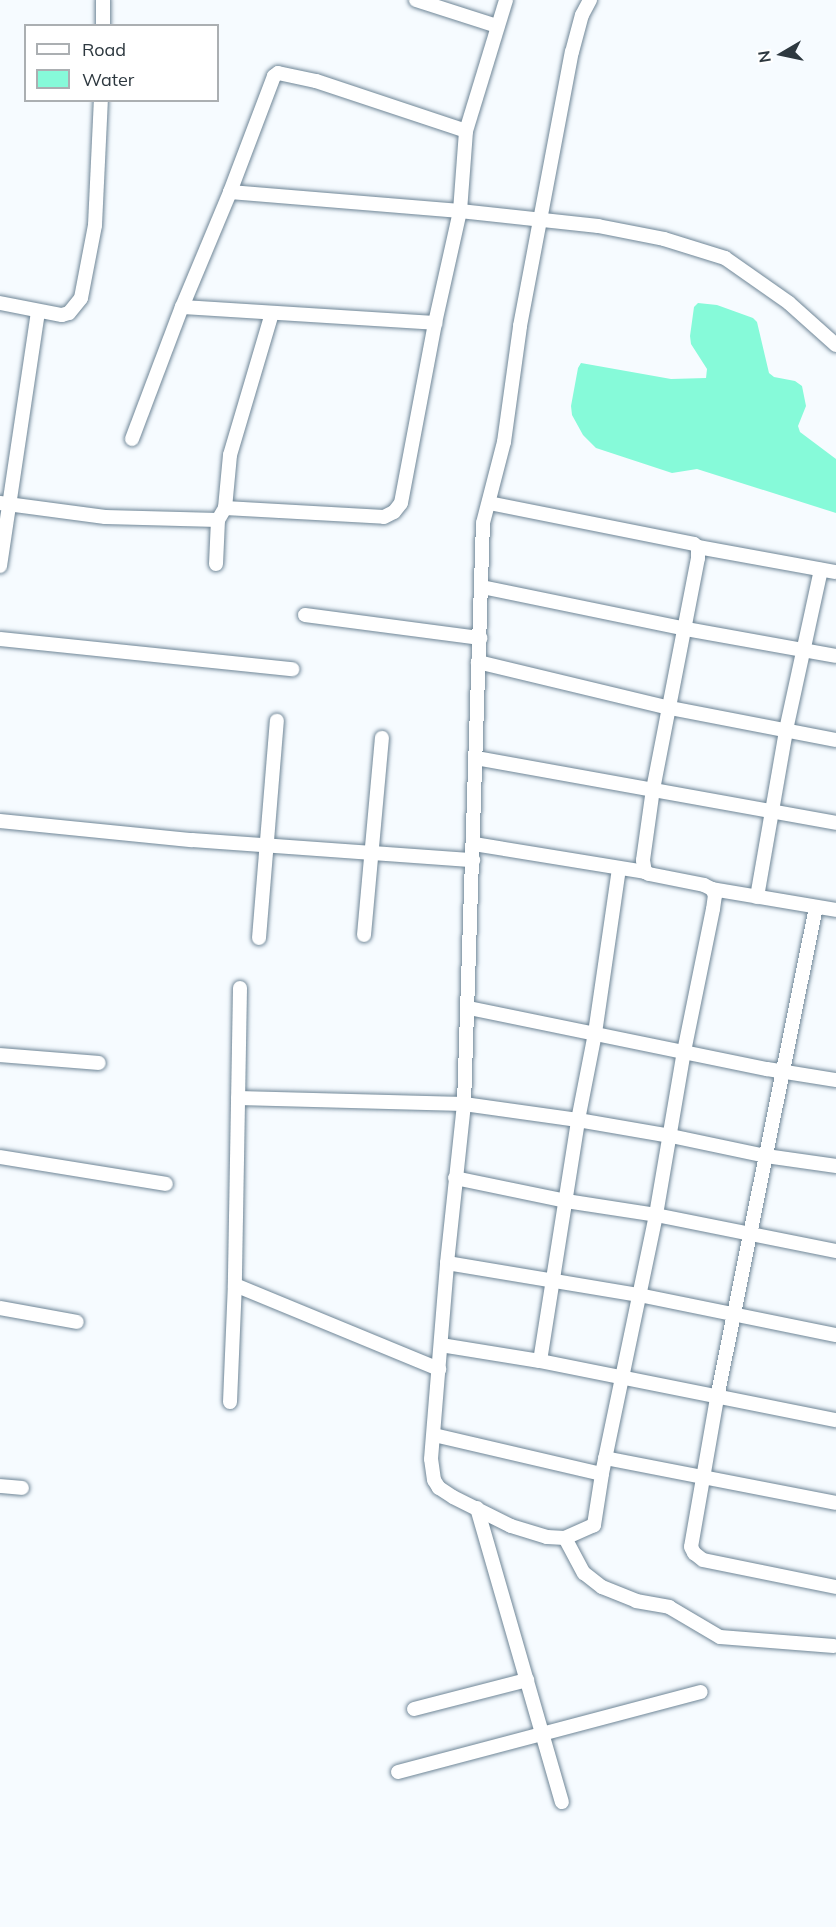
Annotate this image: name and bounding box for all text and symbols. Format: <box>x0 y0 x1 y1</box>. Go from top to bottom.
legend <box>24 24 219 102</box>
north arrow <box>752 24 812 84</box>
text: Road <box>82 38 126 61</box>
text: N <box>753 49 775 64</box>
text: Water <box>82 68 134 91</box>

